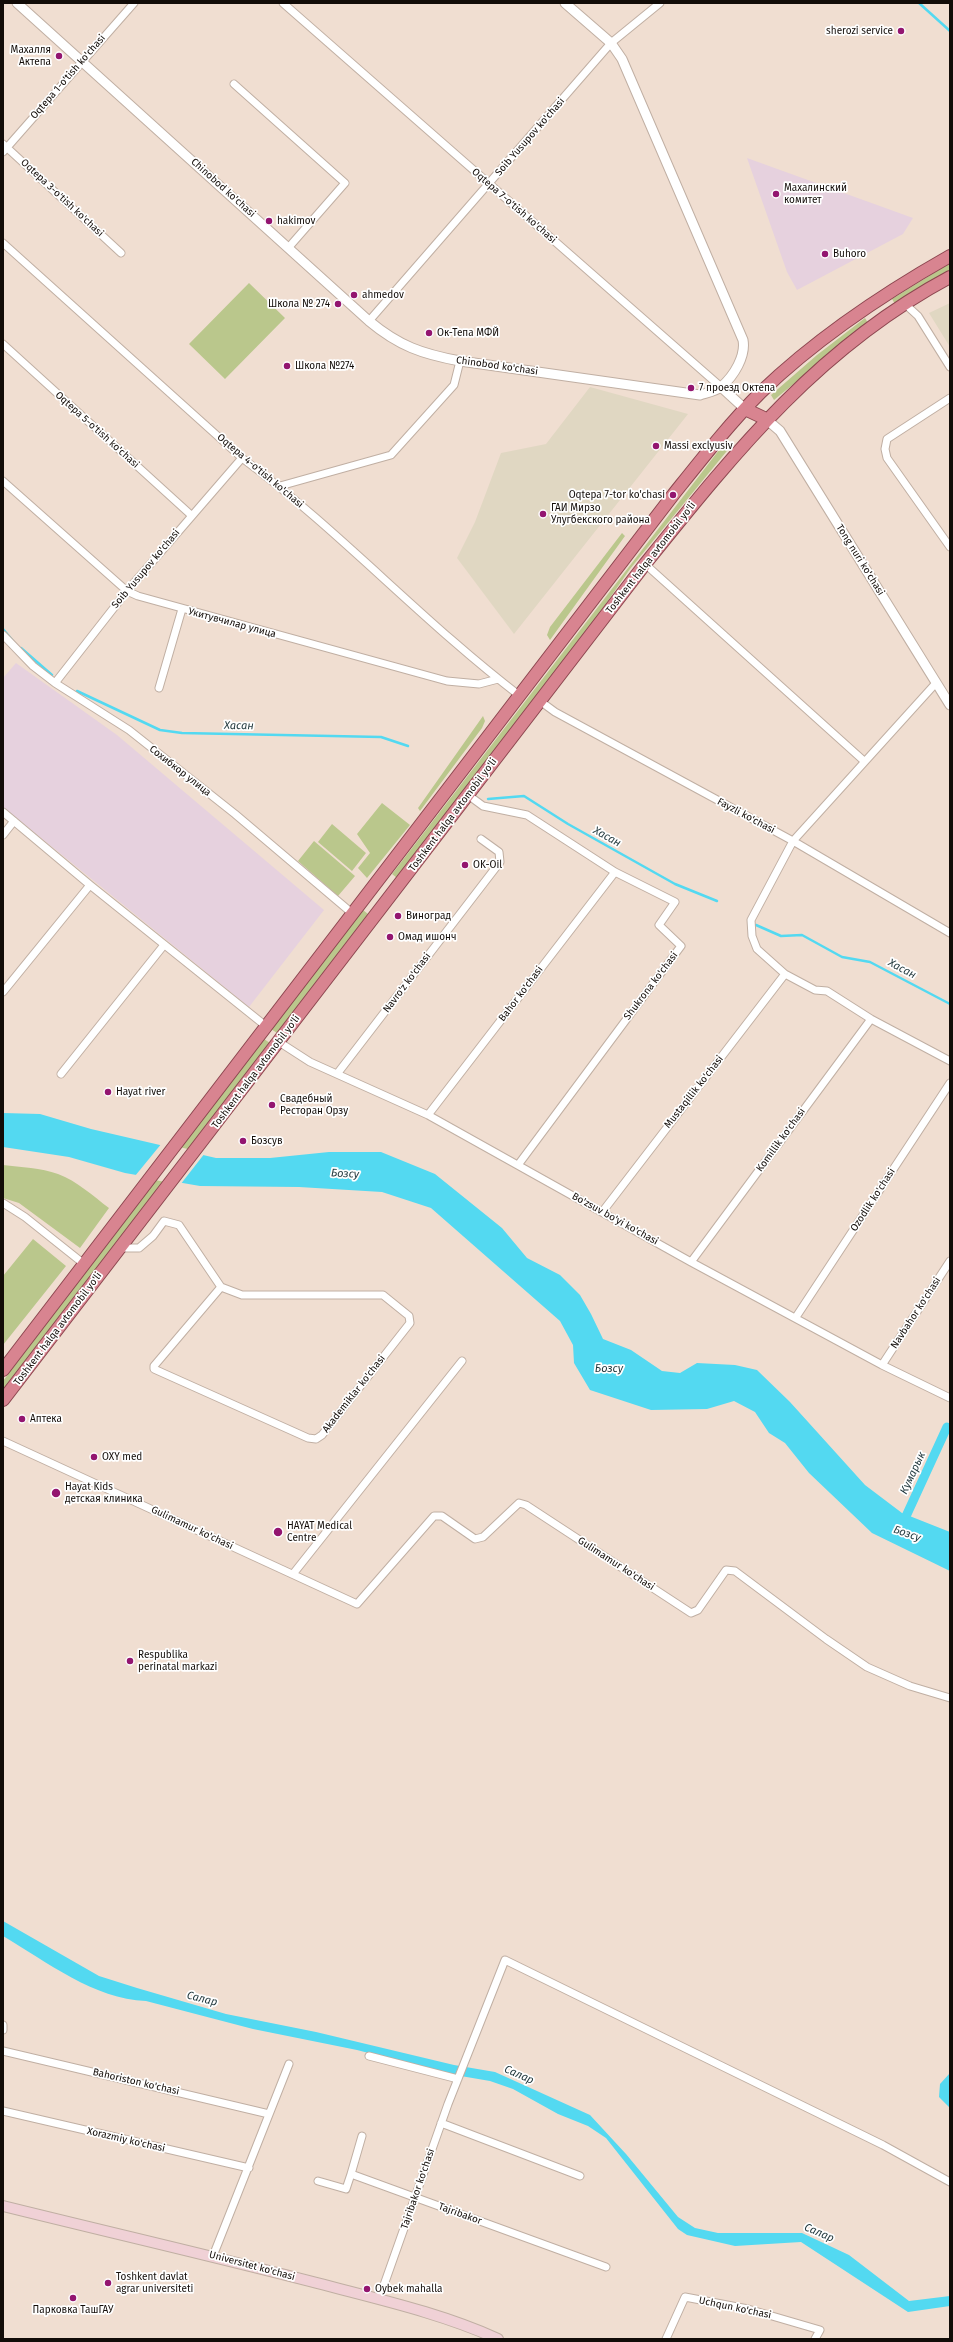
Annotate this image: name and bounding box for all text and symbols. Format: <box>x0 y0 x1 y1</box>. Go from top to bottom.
place label: sherozi service <box>826 25 893 37</box>
marker: sherozi service <box>896 26 906 36</box>
street label: Oqtepa 1-o'tish ko'chasi <box>28 32 108 122</box>
place label: Махалля Актепа <box>11 44 51 68</box>
marker: Махалля Актепа <box>54 51 64 61</box>
street label: Soib Yusupov ko'chasi <box>493 95 567 179</box>
street label: Chinobod ko'chasi <box>188 156 258 220</box>
street label: Oqtepa 3-o'tish ko'chasi <box>18 157 106 239</box>
street label: Oqtepa 7-o'tish ko'chasi <box>469 166 559 246</box>
place label: Махалинский комитет <box>784 182 847 206</box>
marker: Махалинский комитет <box>771 189 781 199</box>
place label: hakimov <box>277 215 316 227</box>
marker: hakimov <box>264 216 274 226</box>
place label: Buhoro <box>833 248 866 260</box>
marker: Buhoro <box>820 249 830 259</box>
place label: ahmedov <box>362 289 404 301</box>
marker: ahmedov <box>349 290 359 300</box>
place label: Школа № 274 <box>268 298 330 310</box>
marker: Школа № 274 <box>333 299 343 309</box>
place label: Ок-Тепа МФЙ <box>437 327 499 339</box>
marker: Ок-Тепа МФЙ <box>424 328 434 338</box>
street label: Chinobod ko'chasi <box>455 354 539 378</box>
place label: Школа №274 <box>295 360 354 372</box>
marker: Школа №274 <box>282 361 292 371</box>
place label: 7 проезд Октепа <box>699 382 775 394</box>
marker: 7 проезд Октепа <box>686 383 696 393</box>
street label: Oqtepa 5-o'tish ko'chasi <box>53 389 141 471</box>
street label: Oqtepa 4-o'tish ko'chasi <box>214 431 306 511</box>
place label: Massi exclyusiv <box>664 440 733 452</box>
marker: Massi exclyusiv <box>651 441 661 451</box>
place label: Oqtepa 7-tor ko'chasi <box>569 489 665 501</box>
marker: Oqtepa 7-tor ko'chasi <box>668 490 678 500</box>
street label: Toshkent halqa avtomobil yo'li <box>604 500 698 616</box>
place label: ГАИ Мирзо Улугбекского района <box>551 502 650 526</box>
marker: ГАИ Мирзо Улугбекского района <box>538 509 548 519</box>
street label: Tong nuri ko'chasi <box>833 522 887 598</box>
street label: Soib Yusupov ko'chasi <box>109 527 183 611</box>
street label: Укитувчилар улица <box>187 606 277 640</box>
water label: Хасан <box>224 719 254 733</box>
street label: Сохибкор улица <box>147 743 213 799</box>
street label: Toshkent halqa avtomobil yo'li <box>407 756 499 874</box>
street label: Fayzli ko'chasi <box>715 796 777 836</box>
water label: Хасан <box>591 824 623 850</box>
place label: OK-Oil <box>473 859 502 871</box>
marker: OK-Oil <box>460 860 470 870</box>
place label: Виноград <box>406 910 451 922</box>
marker: Виноград <box>393 911 403 921</box>
place label: Омад ишонч <box>398 931 457 943</box>
marker: Омад ишонч <box>385 932 395 942</box>
street label: Shukrona ko'chasi <box>622 950 680 1022</box>
street label: Navro'z ko'chasi <box>381 951 433 1015</box>
water label: Хасан <box>886 956 918 982</box>
street label: Bahor ko'chasi <box>496 964 546 1024</box>
street label: Toshkent halqa avtomobil yo'li <box>210 1013 302 1131</box>
street label: Mustaqillik ko'chasi <box>662 1053 726 1131</box>
place label: Hayat river <box>116 1086 165 1098</box>
marker: Hayat river <box>103 1087 113 1097</box>
place label: Свадебный Ресторан Орзу <box>280 1093 348 1116</box>
marker: Свадебный Ресторан Орзу <box>267 1100 277 1110</box>
street label: Komillik ko'chasi <box>754 1106 808 1174</box>
place label: Бозсув <box>251 1135 283 1147</box>
marker: Бозсув <box>238 1136 248 1146</box>
street label: Ozodlik ko'chasi <box>848 1166 898 1234</box>
water label: Бозсу <box>331 1167 359 1181</box>
street label: Bo'zsuv bo'yi ko'chasi <box>570 1190 660 1248</box>
street label: Toshkent halqa avtomobil yo'li <box>12 1270 104 1388</box>
street label: Navbahor ko'chasi <box>888 1275 944 1351</box>
street label: Akademiklar ko'chasi <box>320 1353 388 1435</box>
water label: Бозсу <box>595 1362 623 1376</box>
place label: Аптека <box>30 1413 62 1425</box>
marker: Аптека <box>17 1414 27 1424</box>
water label: Кумарык <box>897 1450 929 1496</box>
place label: OXY med <box>102 1451 142 1463</box>
marker: OXY med <box>89 1452 99 1462</box>
place label: Hayat Kids детская клиника <box>65 1481 143 1504</box>
marker: Hayat Kids детская клиника <box>50 1487 62 1499</box>
street label: Gulimamur ko'chasi <box>149 1504 235 1552</box>
place label: HAYAT Medical Centre <box>287 1520 352 1544</box>
water label: Бозсу <box>891 1523 923 1545</box>
marker: HAYAT Medical Centre <box>272 1526 284 1538</box>
street label: Gulimamur ko'chasi <box>575 1535 657 1593</box>
place label: Respublika perinatal markazi <box>138 1649 217 1672</box>
marker: Respublika perinatal markazi <box>125 1656 135 1666</box>
water label: Салар <box>185 1989 219 2009</box>
water label: Салар <box>502 2063 536 2087</box>
street label: Bahoriston ko'chasi <box>91 2066 181 2098</box>
street label: Xorazmiy ko'chasi <box>86 2125 166 2155</box>
street label: Tajribakor ko'chasi <box>399 2147 437 2231</box>
street label: Tajribakor <box>437 2201 483 2227</box>
water label: Салар <box>802 2221 836 2245</box>
street label: Universitet ko'chasi <box>208 2249 296 2283</box>
place label: Toshkent davlat agrar universiteti <box>116 2271 193 2294</box>
marker: Toshkent davlat agrar universiteti <box>103 2278 113 2288</box>
place label: Oybek mahalla <box>375 2283 442 2295</box>
marker: Oybek mahalla <box>362 2284 372 2294</box>
marker: Парковка ТашГАУ <box>68 2293 78 2303</box>
street label: Uchqun ko'chasi <box>698 2294 772 2322</box>
place label: Парковка ТашГАУ <box>33 2304 113 2316</box>

